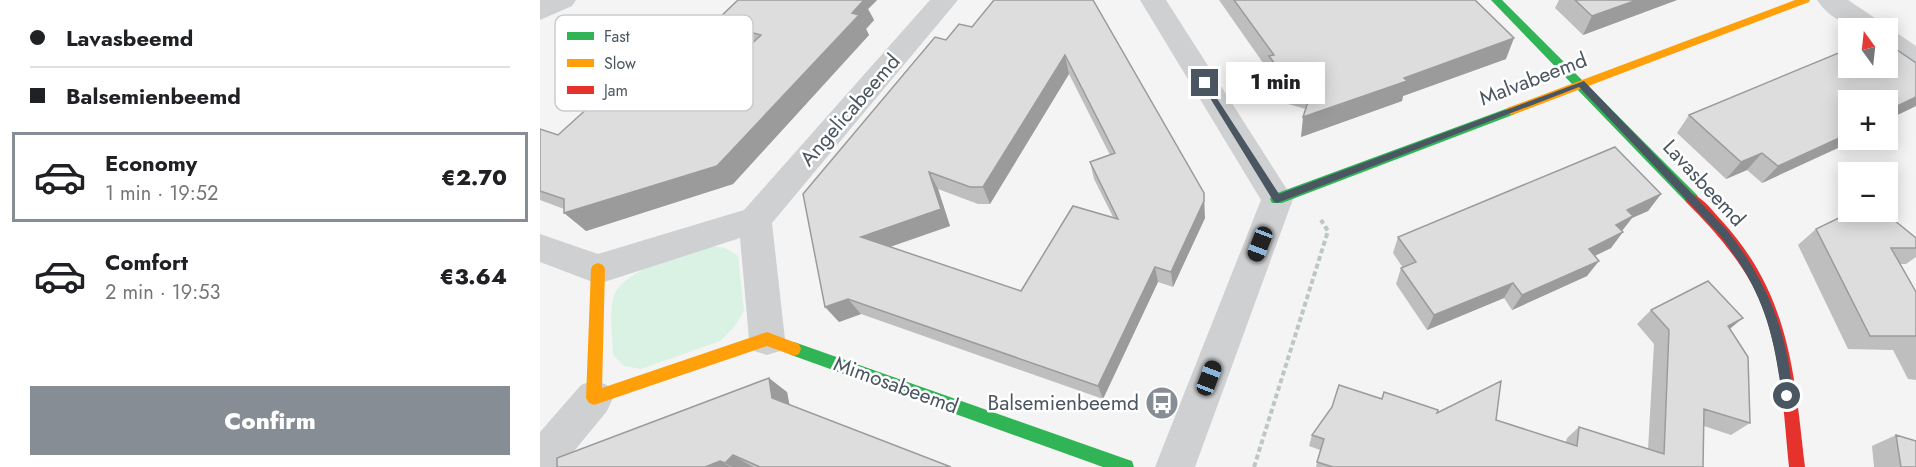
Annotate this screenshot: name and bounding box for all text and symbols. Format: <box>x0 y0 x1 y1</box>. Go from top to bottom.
legend <box>555 15 753 111</box>
north arrow <box>1838 18 1898 78</box>
map controls <box>1838 18 1898 222</box>
text: Lavasbeemd <box>66 22 193 54</box>
text: Fast <box>604 25 630 48</box>
street label: Malvabeemd <box>1475 45 1591 113</box>
street label: Angelicabeemd <box>793 47 907 173</box>
text: Slow <box>604 52 636 75</box>
callout: 1 min <box>1226 62 1325 104</box>
text: 1 min <box>1250 68 1301 97</box>
route end <box>1191 69 1218 96</box>
text: Jam <box>602 79 628 102</box>
text: Balsemienbeemd <box>66 80 241 112</box>
button: + <box>1838 90 1898 150</box>
street label: Lavasbeemd <box>1656 133 1752 233</box>
text: Economy <box>105 147 197 179</box>
icon: car <box>33 150 87 204</box>
text: €2.70 <box>441 161 507 193</box>
button: − <box>1838 162 1898 222</box>
text: 1 min · 19:52 <box>105 179 218 208</box>
car <box>1245 224 1275 264</box>
text: Comfort <box>105 246 188 278</box>
icon: car <box>33 249 87 303</box>
text: €3.64 <box>440 260 507 292</box>
text: 2 min · 19:53 <box>105 278 220 307</box>
street label: Mimosabeemd <box>829 349 963 421</box>
car <box>1194 358 1224 398</box>
route start <box>1773 382 1800 409</box>
bus stop icon: Balsemienbeemd <box>1144 385 1180 421</box>
button: Confirm <box>30 386 510 455</box>
place label: Balsemienbeemd <box>987 388 1139 418</box>

